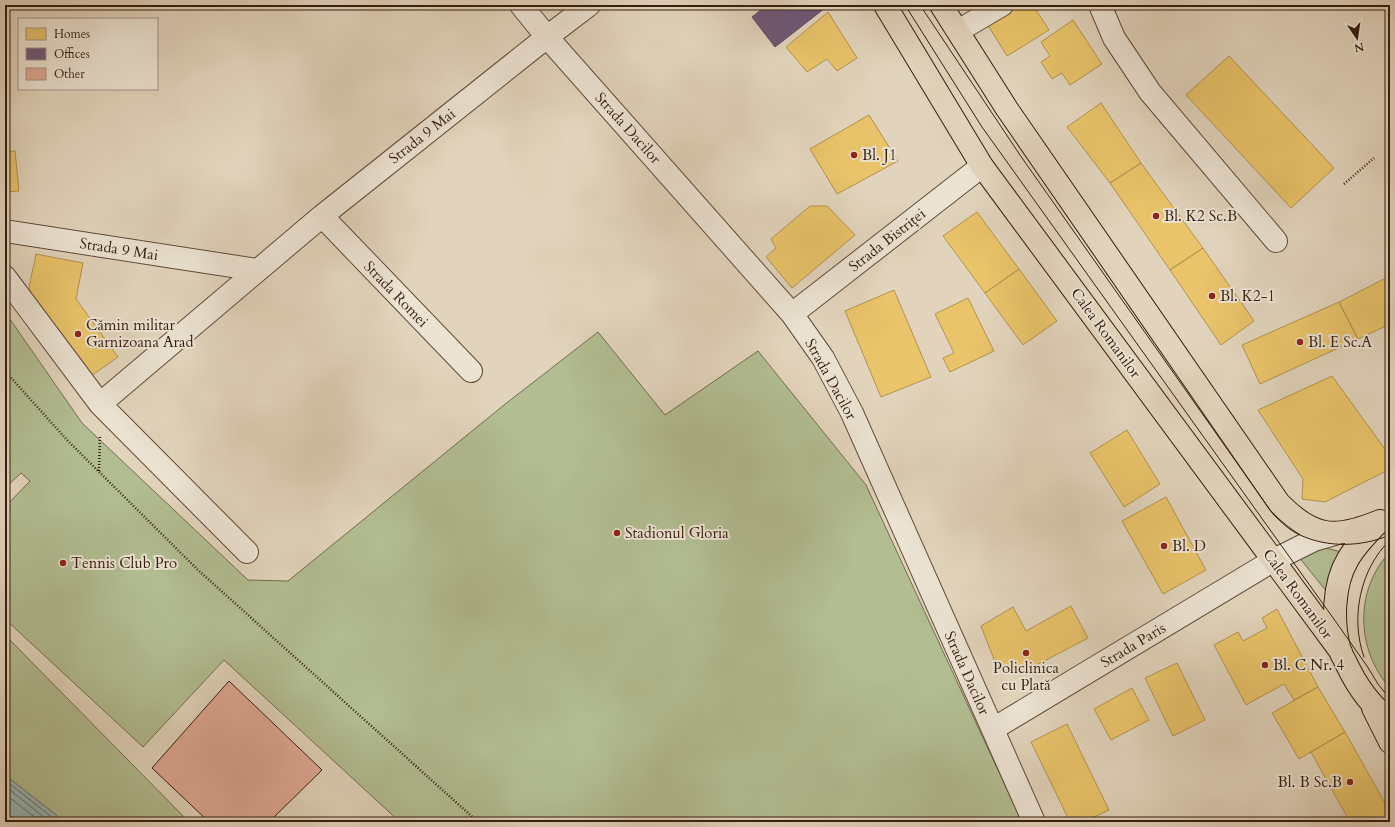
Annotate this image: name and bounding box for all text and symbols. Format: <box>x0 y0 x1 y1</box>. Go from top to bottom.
legend <box>18 18 158 90</box>
north arrow <box>1337 18 1377 58</box>
text: Homes <box>54 26 90 42</box>
text: N <box>1352 39 1365 56</box>
text: Offices <box>54 46 90 62</box>
text: Other <box>54 66 85 82</box>
street label: Strada Dacilor <box>591 88 666 168</box>
street label: Strada 9 Mai <box>385 104 459 168</box>
place label: Bl. J1 <box>862 145 897 165</box>
marker: Bl. J1 <box>849 150 859 160</box>
street label: Strada Bistriței <box>844 204 930 276</box>
place label: Bl. K2 Sc.B <box>1164 206 1237 226</box>
marker: Bl. K2 Sc.B <box>1151 211 1161 221</box>
street label: Strada 9 Mai <box>78 233 160 265</box>
street label: Strada Romei <box>359 257 433 331</box>
street label: Calea Romanilor <box>1066 284 1146 383</box>
place label: Bl. K2-1 <box>1220 286 1275 306</box>
marker: Bl. K2-1 <box>1207 291 1217 301</box>
place label: Cămin militar Garnizoana Arad <box>86 315 194 352</box>
marker: Cămin militar Garnizoana Arad <box>73 329 83 339</box>
place label: Bl. E Sc.A <box>1308 332 1372 352</box>
street label: Strada Dacilor <box>800 335 862 424</box>
marker: Bl. E Sc.A <box>1295 337 1305 347</box>
place label: Stadionul Gloria <box>625 523 729 543</box>
marker: Stadionul Gloria <box>612 528 622 538</box>
place label: Bl. D <box>1172 536 1206 556</box>
marker: Bl. D <box>1159 541 1169 551</box>
street label: Calea Romanilor <box>1258 545 1338 644</box>
place label: Tennis Club Pro <box>71 553 177 573</box>
marker: Tennis Club Pro <box>58 558 68 568</box>
street label: Strada Paris <box>1097 618 1169 672</box>
street label: Strada Dacilor <box>940 628 995 719</box>
marker: Policlinica cu Plată <box>1021 648 1031 658</box>
place label: Bl. C Nr. 4 <box>1273 655 1344 675</box>
place label: Policlinica cu Plată <box>993 658 1059 695</box>
marker: Bl. C Nr. 4 <box>1260 660 1270 670</box>
place label: Bl. B Sc.B <box>1278 772 1342 792</box>
marker: Bl. B Sc.B <box>1345 777 1355 787</box>

